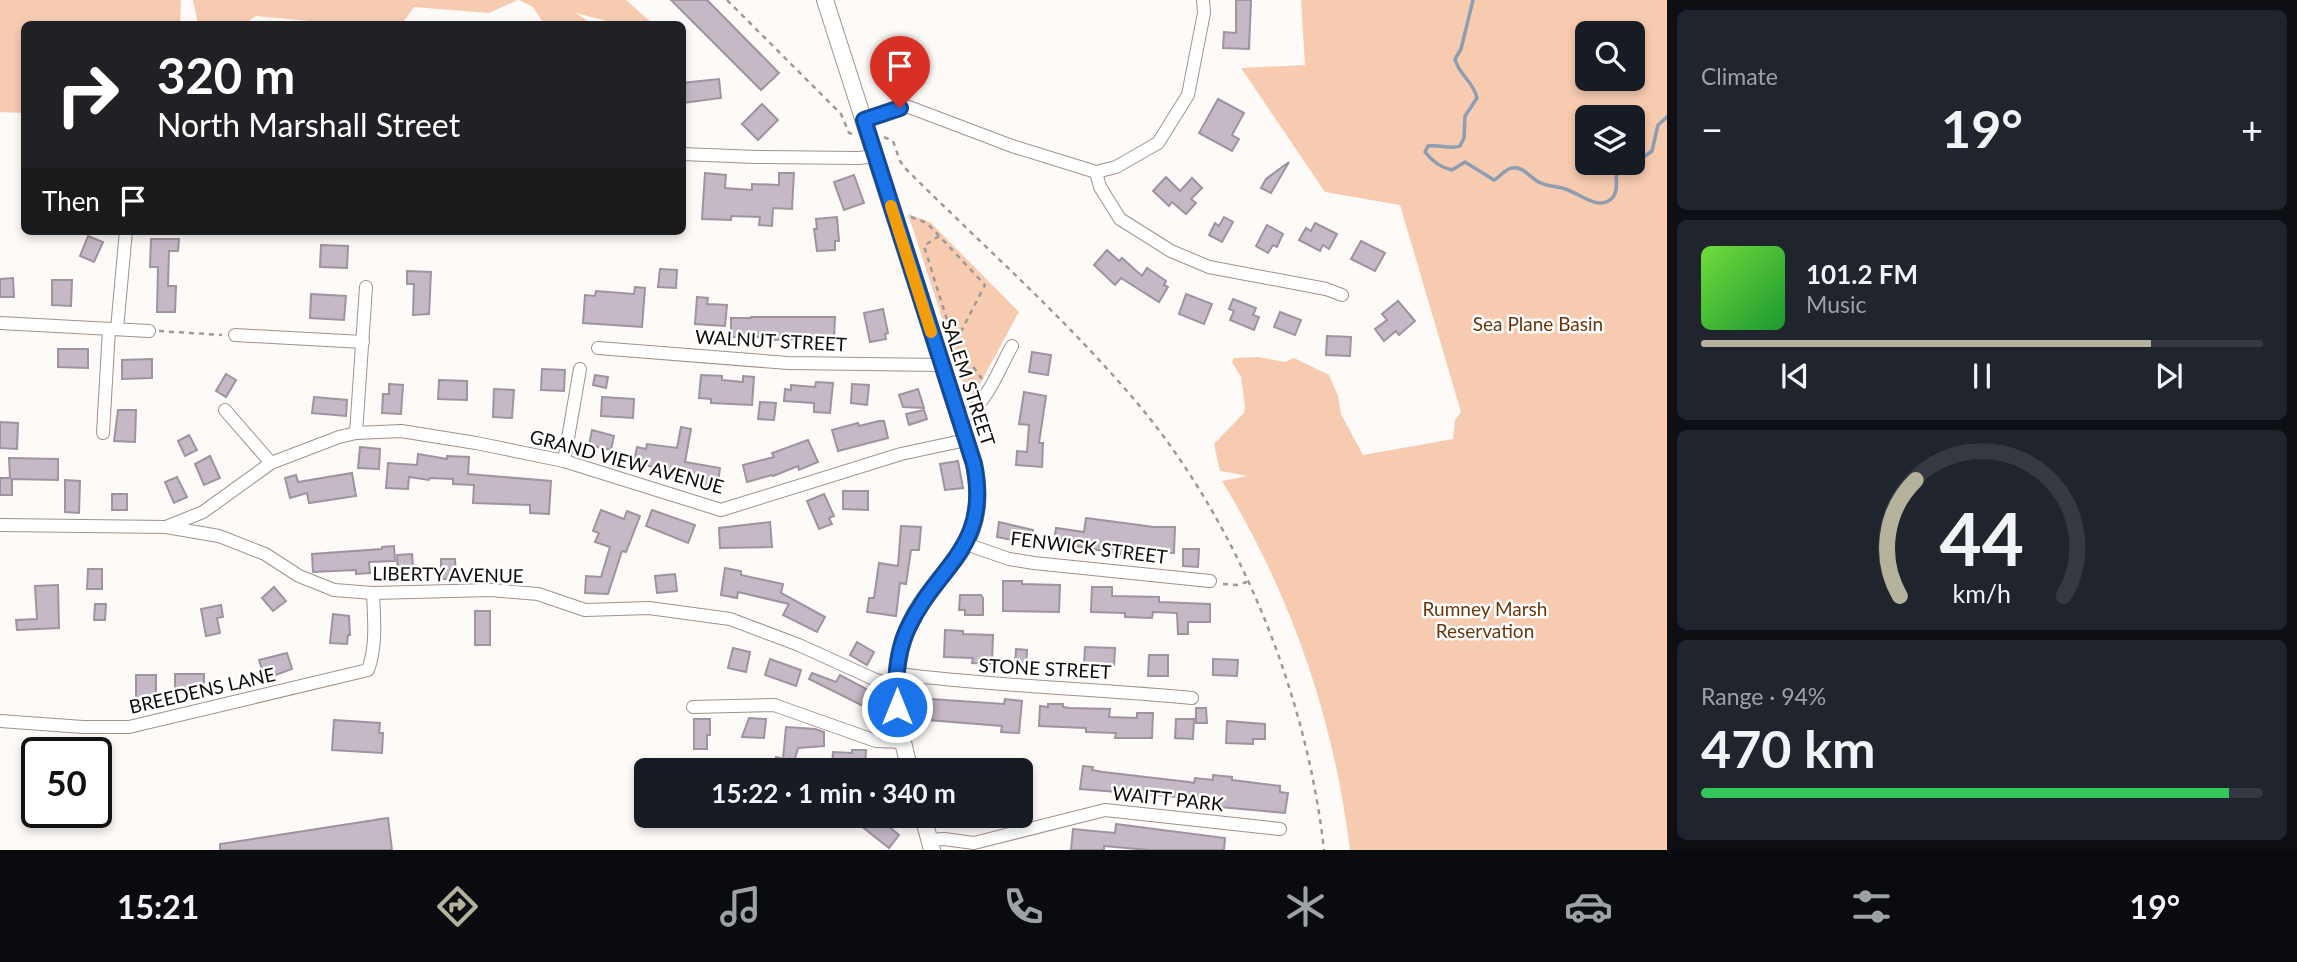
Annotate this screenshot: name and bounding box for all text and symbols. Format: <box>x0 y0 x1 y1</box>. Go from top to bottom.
map controls <box>1575 21 1645 175</box>
button: search <box>1575 21 1645 91</box>
pin <box>870 36 930 108</box>
text: 320 m <box>157 46 295 104</box>
icon: arrive <box>881 47 919 85</box>
icon: right <box>42 49 133 140</box>
text: Climate <box>1701 62 1778 90</box>
text: 19° <box>1941 97 2023 159</box>
text: North Marshall Street <box>157 105 460 144</box>
button: layers <box>1575 105 1645 175</box>
text: − <box>1701 106 1723 152</box>
text: + <box>2241 106 2263 152</box>
icon: arrive <box>114 182 152 220</box>
text: Then <box>42 185 100 217</box>
text: 101.2 FM <box>1806 258 1918 290</box>
text: Music <box>1806 290 1866 318</box>
park label: Sea Plane Basin <box>1473 312 1603 335</box>
street label: SALEM STREET <box>938 315 1000 449</box>
street label: WALNUT STREET <box>694 325 848 355</box>
icon: previous <box>1776 357 1814 395</box>
icon: pause <box>1963 357 2001 395</box>
icon: next <box>2150 357 2188 395</box>
street label: GRAND VIEW AVENUE <box>528 424 726 498</box>
text: 44 <box>1940 494 2024 582</box>
street label: FENWICK STREET <box>1009 526 1169 568</box>
street label: LIBERTY AVENUE <box>372 561 524 587</box>
text: km/h <box>1953 578 2011 608</box>
park label: Rumney Marsh Reservation <box>1423 597 1547 642</box>
street label: STONE STREET <box>978 653 1112 683</box>
street label: BREEDENS LANE <box>127 662 277 718</box>
position arrow <box>860 670 934 744</box>
text: Range · 94% <box>1701 682 1826 710</box>
text: 470 km <box>1701 717 1875 779</box>
speed limit sign: 50 <box>21 737 112 828</box>
text: 15:22 · 1 min · 340 m <box>711 777 956 809</box>
street label: WAITT PARK <box>1111 781 1225 815</box>
icon: directions <box>433 882 482 931</box>
icon: music <box>716 882 765 931</box>
icon: phone <box>999 882 1048 931</box>
icon: climate <box>1281 882 1330 931</box>
icon: car <box>1564 882 1613 931</box>
icon: filters <box>1847 882 1896 931</box>
text: 15:21 <box>117 887 199 926</box>
text: 19° <box>2130 887 2180 926</box>

